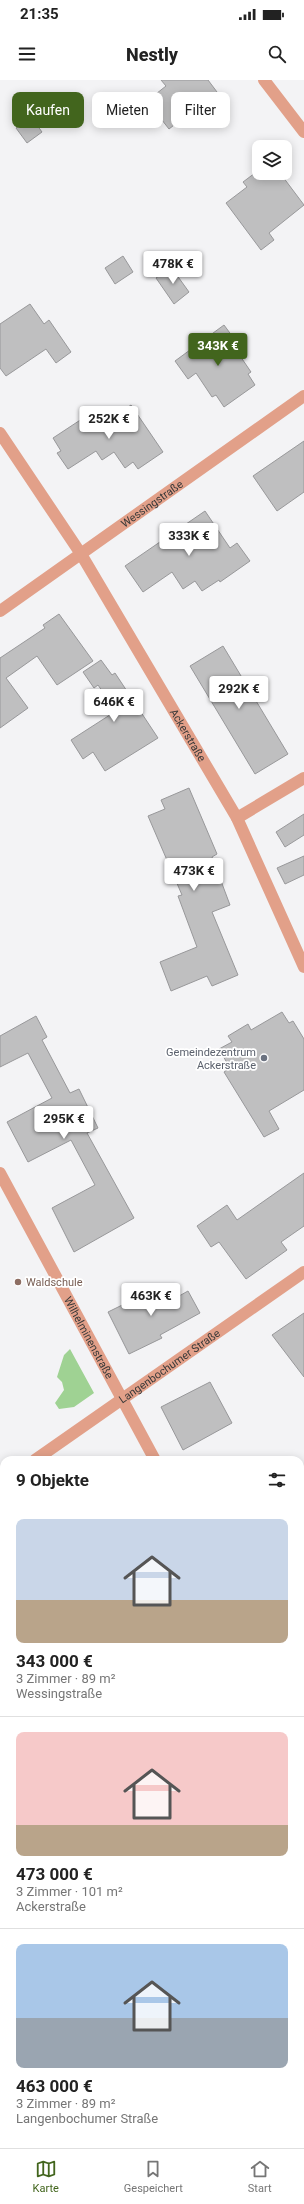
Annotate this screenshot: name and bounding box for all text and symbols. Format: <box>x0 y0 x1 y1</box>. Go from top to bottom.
text: 21:35 <box>20 5 59 23</box>
icon: menu <box>16 43 38 65</box>
icon: search <box>266 43 288 65</box>
text: Nestly <box>126 44 178 65</box>
chip: Kaufen <box>12 92 84 128</box>
chip: Mieten <box>92 92 163 128</box>
chip: Filter <box>171 92 230 128</box>
map controls <box>252 140 292 180</box>
button: layers <box>252 140 292 180</box>
pin: 478K € <box>140 251 206 285</box>
text: 478K € <box>152 256 194 271</box>
pin: 343K € <box>185 333 251 367</box>
text: 343K € <box>197 338 239 353</box>
pin: 252K € <box>76 406 142 440</box>
text: 252K € <box>88 411 130 426</box>
street label: Wessingstraße <box>118 477 186 530</box>
pin: 333K € <box>156 523 222 557</box>
text: 333K € <box>168 528 210 543</box>
pin: 292K € <box>206 676 272 710</box>
text: 292K € <box>218 681 260 696</box>
pin: 646K € <box>81 689 147 723</box>
text: 646K € <box>93 694 135 709</box>
street label: Ackerstraße <box>167 706 209 764</box>
pin: 473K € <box>161 858 227 892</box>
text: 473K € <box>173 863 215 878</box>
place label: Gemeindezentrum Ackerstraße <box>166 1046 256 1072</box>
marker: Gemeindezentrum Ackerstraße <box>259 1053 269 1063</box>
pin: 295K € <box>31 1106 97 1140</box>
text: 295K € <box>43 1111 85 1126</box>
place label: Waldschule <box>26 1276 83 1289</box>
marker: Waldschule <box>13 1277 23 1287</box>
pin: 463K € <box>118 1283 184 1317</box>
text: 463K € <box>130 1288 172 1303</box>
street label: Wilhelminenstraße <box>61 1294 116 1381</box>
street label: Langenbochumer Straße <box>116 1326 223 1406</box>
icon: filters <box>266 1469 288 1491</box>
text: 9 Objekte <box>16 1470 89 1490</box>
icon: home <box>116 1545 188 1617</box>
text: 343 000 € <box>16 1651 93 1671</box>
text: 3 Zimmer · 89 m² <box>16 1671 115 1686</box>
text: Wessingstraße <box>16 1686 102 1701</box>
icon: home <box>116 1758 188 1830</box>
text: 473 000 € <box>16 1864 93 1884</box>
text: 3 Zimmer · 101 m² <box>16 1884 123 1899</box>
text: Ackerstraße <box>16 1899 86 1914</box>
icon: home <box>116 1970 188 2042</box>
text: 463 000 € <box>16 2076 93 2096</box>
text: 3 Zimmer · 89 m² <box>16 2096 115 2111</box>
text: Langenbochumer Straße <box>16 2111 158 2126</box>
tab: Karte <box>33 2158 59 2195</box>
tab: Gespeichert <box>124 2158 183 2195</box>
tab: Start <box>248 2158 271 2195</box>

